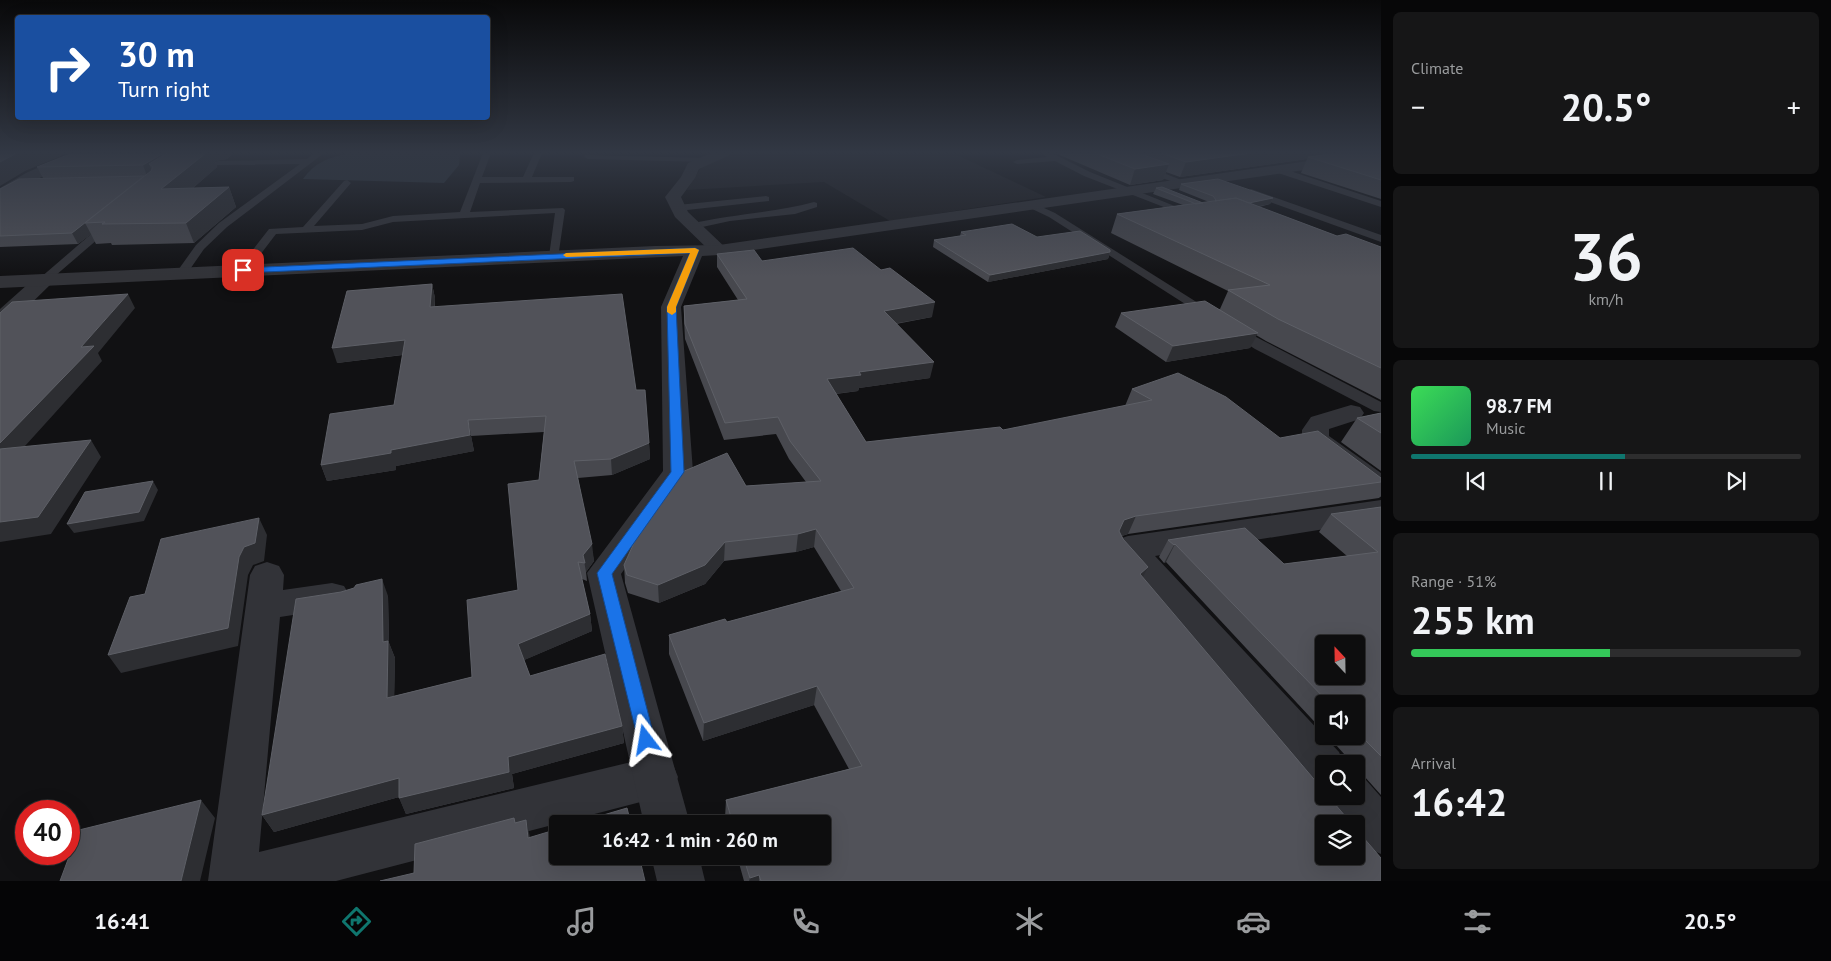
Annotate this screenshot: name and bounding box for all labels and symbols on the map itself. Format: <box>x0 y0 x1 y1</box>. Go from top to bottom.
pin <box>222 249 264 291</box>
north arrow <box>1315 635 1365 685</box>
position arrow <box>619 713 671 765</box>
speed limit sign: 40 <box>15 800 80 865</box>

